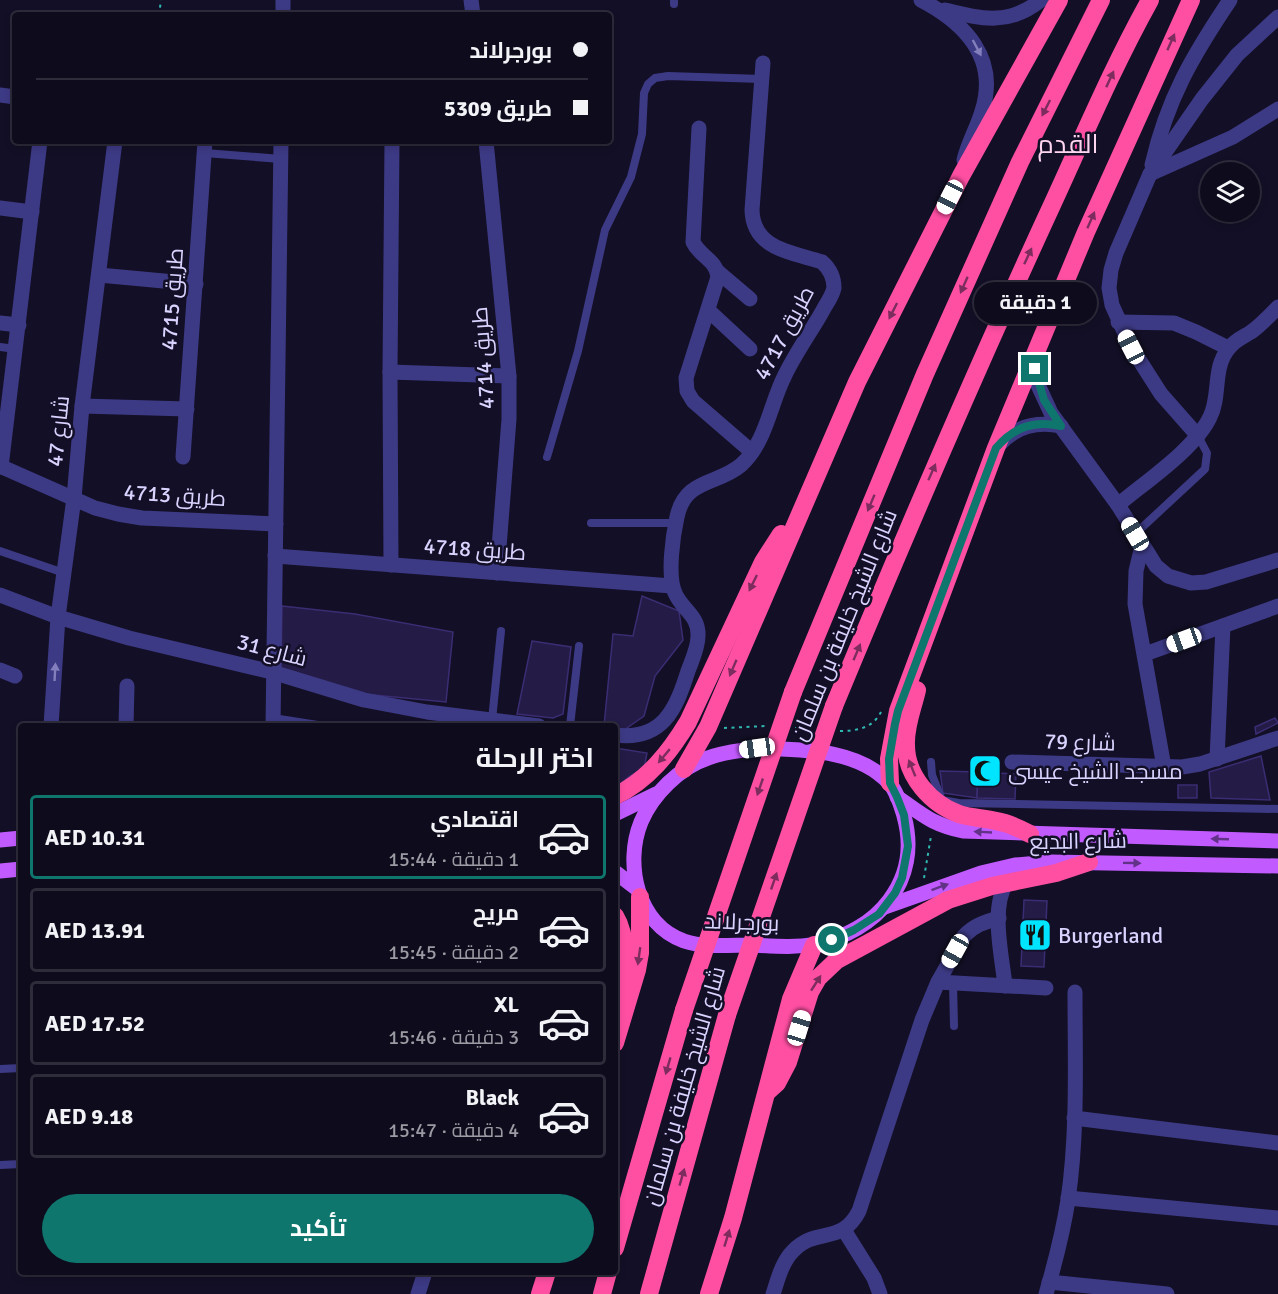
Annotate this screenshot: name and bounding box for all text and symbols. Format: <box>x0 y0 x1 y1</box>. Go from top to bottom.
one-way arrow <box>1166 32 1176 50</box>
text: بورجرلاند <box>470 37 552 64</box>
one-way arrow <box>972 40 981 57</box>
one-way arrow <box>1105 69 1115 87</box>
text: طريق 5309 <box>444 95 552 122</box>
one-way arrow <box>1042 100 1051 117</box>
district label: القدم <box>1038 129 1098 162</box>
map controls <box>1200 162 1260 222</box>
button: layers <box>1200 162 1260 222</box>
car <box>934 177 966 217</box>
one-way arrow <box>1087 211 1096 228</box>
street label: طريق 4715 <box>155 247 189 351</box>
one-way arrow <box>1024 247 1033 264</box>
one-way arrow <box>960 277 969 294</box>
street label: طريق 4717 <box>748 281 820 385</box>
callout: 1 دقيقة <box>974 282 1096 324</box>
text: 1 دقيقة <box>1000 290 1071 315</box>
one-way arrow <box>888 302 897 319</box>
street label: طريق 4714 <box>466 306 500 410</box>
car <box>1115 327 1147 367</box>
route end <box>1021 355 1048 382</box>
street label: شارع 47 <box>41 394 76 468</box>
one-way arrow <box>928 464 937 481</box>
street label: طريق 4713 <box>123 478 227 512</box>
one-way arrow <box>865 494 875 512</box>
street label: شارع الشيخ خليفة بن سلمان <box>785 505 904 745</box>
car <box>1118 514 1152 554</box>
street label: طريق 4718 <box>423 532 527 566</box>
one-way arrow <box>749 575 758 592</box>
car <box>1164 625 1204 655</box>
street label: شارع 31 <box>234 628 310 673</box>
one-way arrow <box>853 643 862 661</box>
one-way arrow <box>728 660 738 678</box>
one-way arrow <box>50 662 59 681</box>
street label: شارع 79 <box>1044 727 1116 758</box>
car <box>738 737 776 759</box>
text: اختر الرحلة <box>476 742 594 775</box>
one-way arrow <box>658 748 671 763</box>
mosque icon: مسجد الشيخ عيسى <box>967 753 1003 789</box>
place label: مسجد الشيخ عيسى <box>1008 758 1183 786</box>
one-way arrow <box>907 759 917 777</box>
one-way arrow <box>755 778 765 796</box>
text: اقتصادي <box>430 806 519 833</box>
icon: car <box>537 810 591 864</box>
text: AED 10.31 <box>45 824 145 851</box>
one-way arrow <box>973 827 992 836</box>
street label: شارع البديع <box>1029 827 1127 856</box>
one-way arrow <box>1210 834 1229 844</box>
text: 1 دقيقة · 15:44 <box>388 847 519 872</box>
one-way arrow <box>1122 858 1141 868</box>
one-way arrow <box>769 872 779 890</box>
one-way arrow <box>931 881 949 891</box>
text: مريح <box>473 899 519 926</box>
icon: car <box>537 903 591 957</box>
street label: بورجرلاند <box>704 907 780 937</box>
text: AED 13.91 <box>45 917 145 944</box>
restaurant icon: Burgerland <box>1017 917 1053 953</box>
place label: Burgerland <box>1058 922 1163 949</box>
route start <box>818 926 845 953</box>
car <box>938 931 972 971</box>
text: 2 دقيقة · 15:45 <box>388 940 519 965</box>
one-way arrow <box>634 946 643 965</box>
street label: شارع الشيخ خليفة بن سلمان <box>637 963 732 1209</box>
one-way arrow <box>810 975 821 991</box>
text: XL <box>494 991 519 1018</box>
icon: car <box>537 996 591 1050</box>
car <box>785 1008 813 1048</box>
text: AED 17.52 <box>45 1010 145 1037</box>
text: 3 دقيقة · 15:46 <box>388 1025 519 1050</box>
one-way arrow <box>663 1058 672 1076</box>
text: Black <box>465 1084 519 1111</box>
icon: car <box>537 1089 591 1143</box>
text: AED 9.18 <box>45 1103 133 1130</box>
text: 4 دقيقة · 15:47 <box>388 1118 519 1143</box>
one-way arrow <box>678 1168 687 1186</box>
button: تأكيد <box>42 1194 594 1263</box>
one-way arrow <box>723 1229 732 1247</box>

